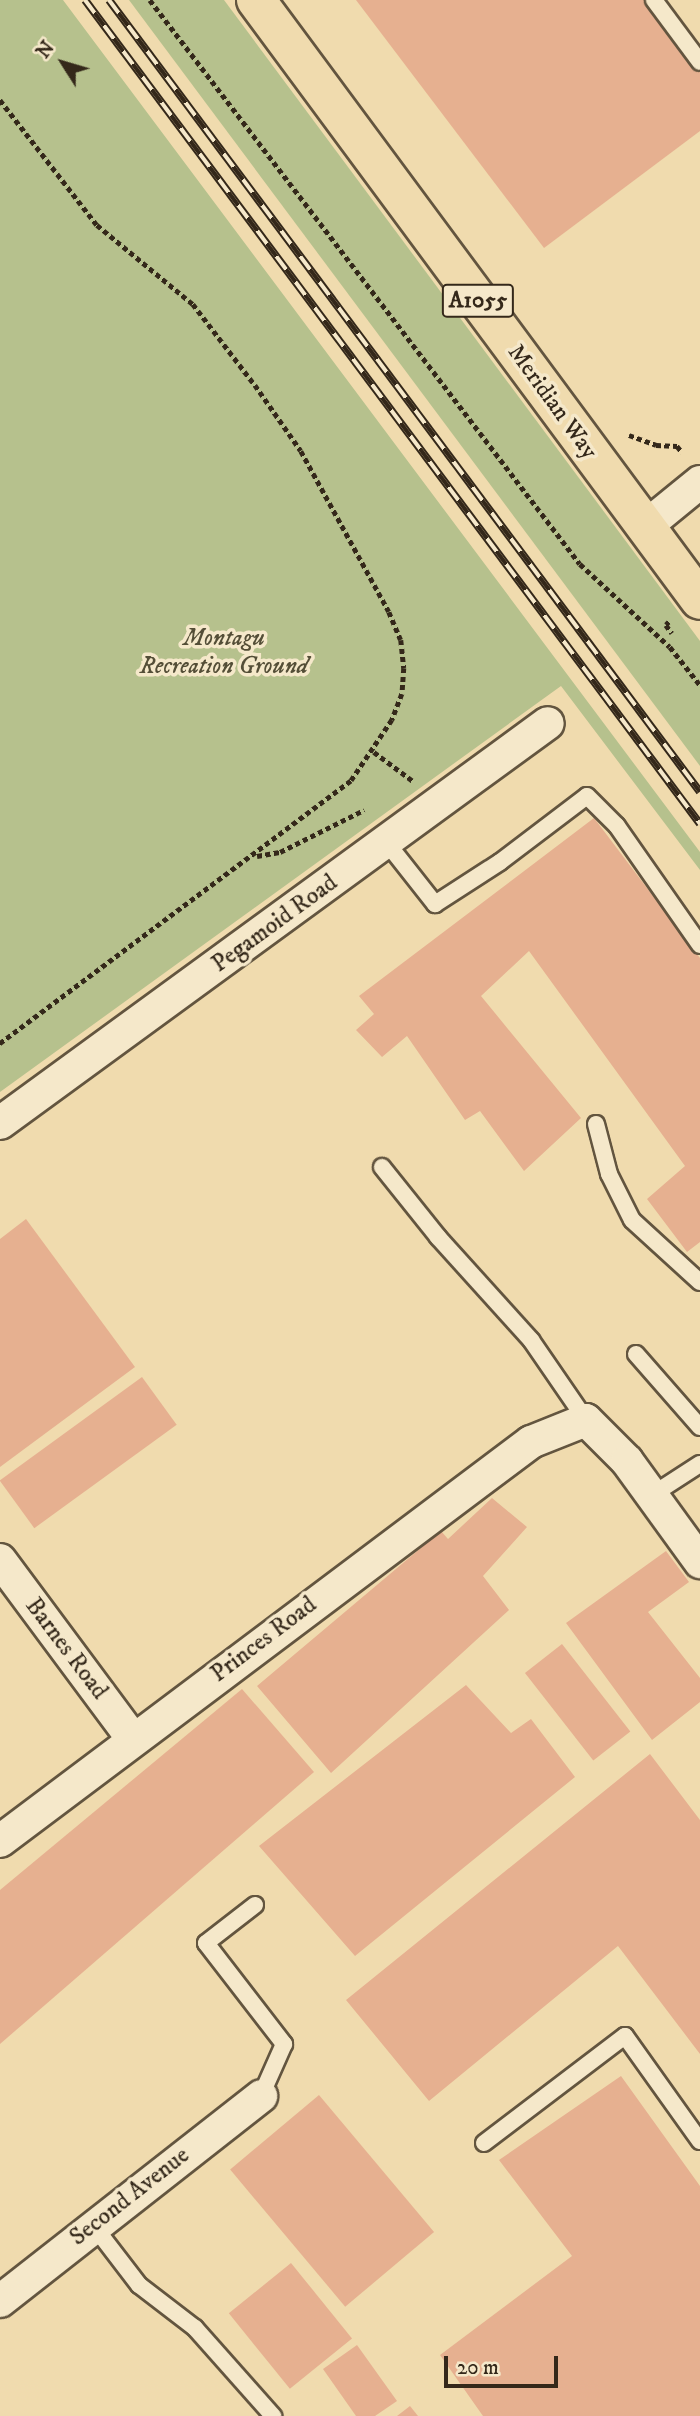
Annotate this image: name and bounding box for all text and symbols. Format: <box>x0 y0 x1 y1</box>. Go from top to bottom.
north arrow <box>28 28 98 98</box>
text: N <box>32 37 60 63</box>
road number: A1055 <box>441 282 515 320</box>
street label: Meridian Way <box>501 339 603 465</box>
park label: Montagu Recreation Ground <box>140 625 308 681</box>
street label: Pegamoid Road <box>207 869 343 979</box>
street label: Princes Road <box>206 1591 322 1689</box>
street label: Barnes Road <box>19 1593 113 1705</box>
street label: Second Avenue <box>65 2142 195 2252</box>
scale bar <box>448 2342 562 2386</box>
text: 20 m <box>457 2355 499 2381</box>

